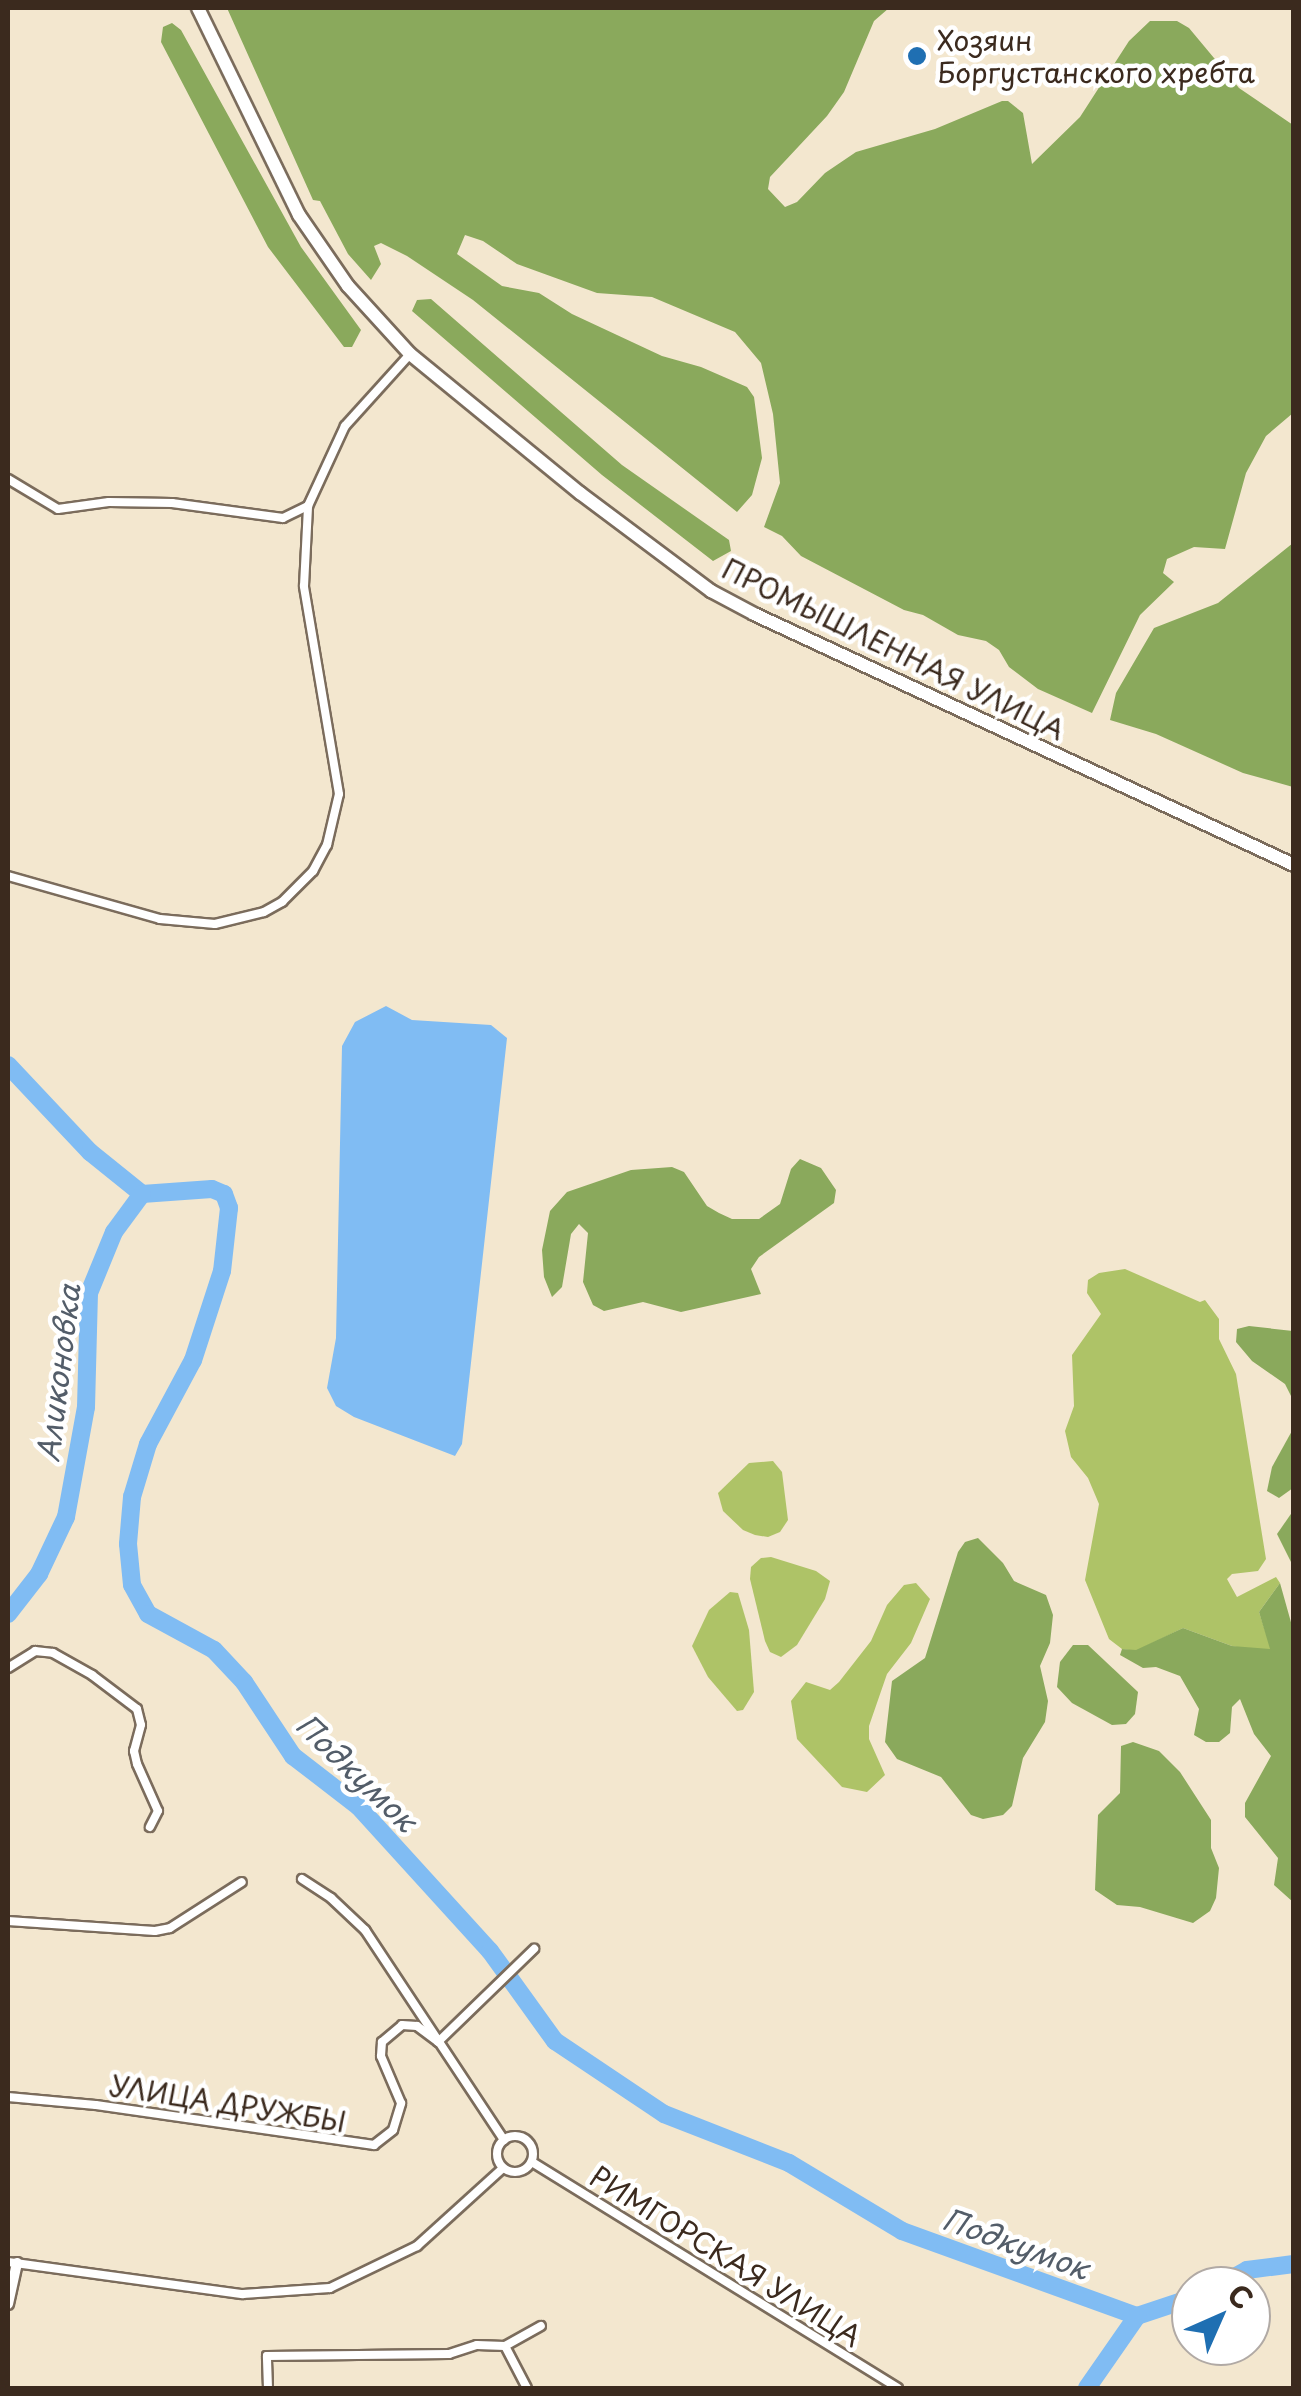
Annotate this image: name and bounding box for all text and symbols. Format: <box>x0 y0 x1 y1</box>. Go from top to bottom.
place label: Хозяин Боргустанского хребта <box>937 23 1255 89</box>
marker: Хозяин Боргустанского хребта <box>906 45 928 67</box>
street label: ПРОМЫШЛЕННАЯ УЛИЦА <box>717 551 1071 747</box>
water label: Аликоновка <box>29 1282 87 1464</box>
water label: Подкумок <box>290 1706 424 1838</box>
street label: УЛИЦА ДРУЖБЫ <box>106 2068 350 2138</box>
street label: РИМГОРСКАЯ УЛИЦА <box>584 2159 868 2353</box>
water label: Подкумок <box>938 2200 1094 2286</box>
north arrow <box>1171 2266 1271 2366</box>
text: С <box>1219 2273 1264 2318</box>

